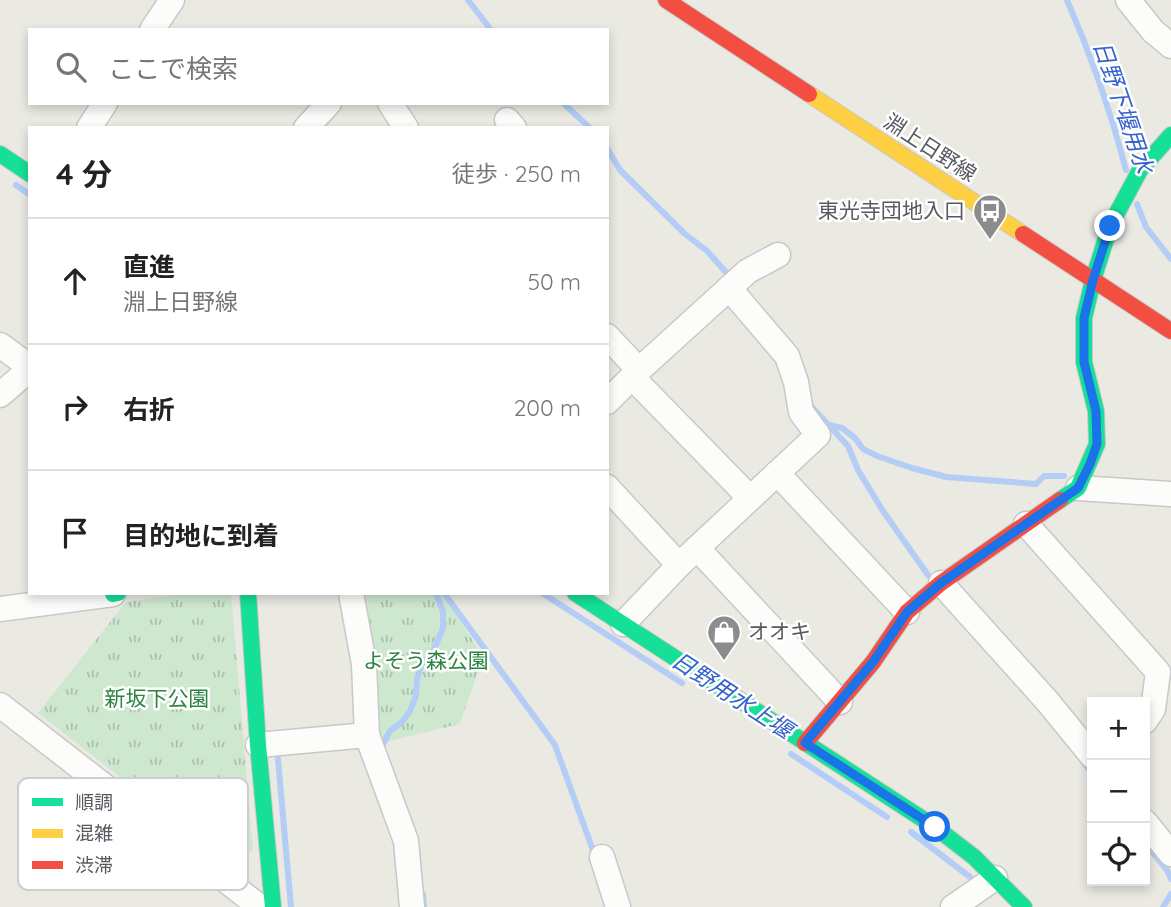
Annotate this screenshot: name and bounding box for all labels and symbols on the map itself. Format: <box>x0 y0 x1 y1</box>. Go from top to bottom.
water label: 日野下堰用水 <box>1087 37 1161 180</box>
street label: 淵上日野線 <box>879 108 982 187</box>
bus stop icon: 東光寺団地入口 <box>971 192 1009 241</box>
place label: 東光寺団地入口 <box>818 197 965 223</box>
route end <box>1094 210 1125 241</box>
shop icon: オオキ <box>705 613 743 662</box>
place label: オオキ <box>748 618 811 644</box>
water label: 日野用水上堰 <box>667 645 801 747</box>
park label: よそう森公園 <box>363 647 489 673</box>
park label: 新坂下公園 <box>105 685 210 711</box>
legend <box>18 778 248 890</box>
text: 順調 <box>75 790 113 814</box>
route start <box>919 811 950 842</box>
text: 混雑 <box>75 821 113 845</box>
text: 渋滞 <box>75 853 113 877</box>

